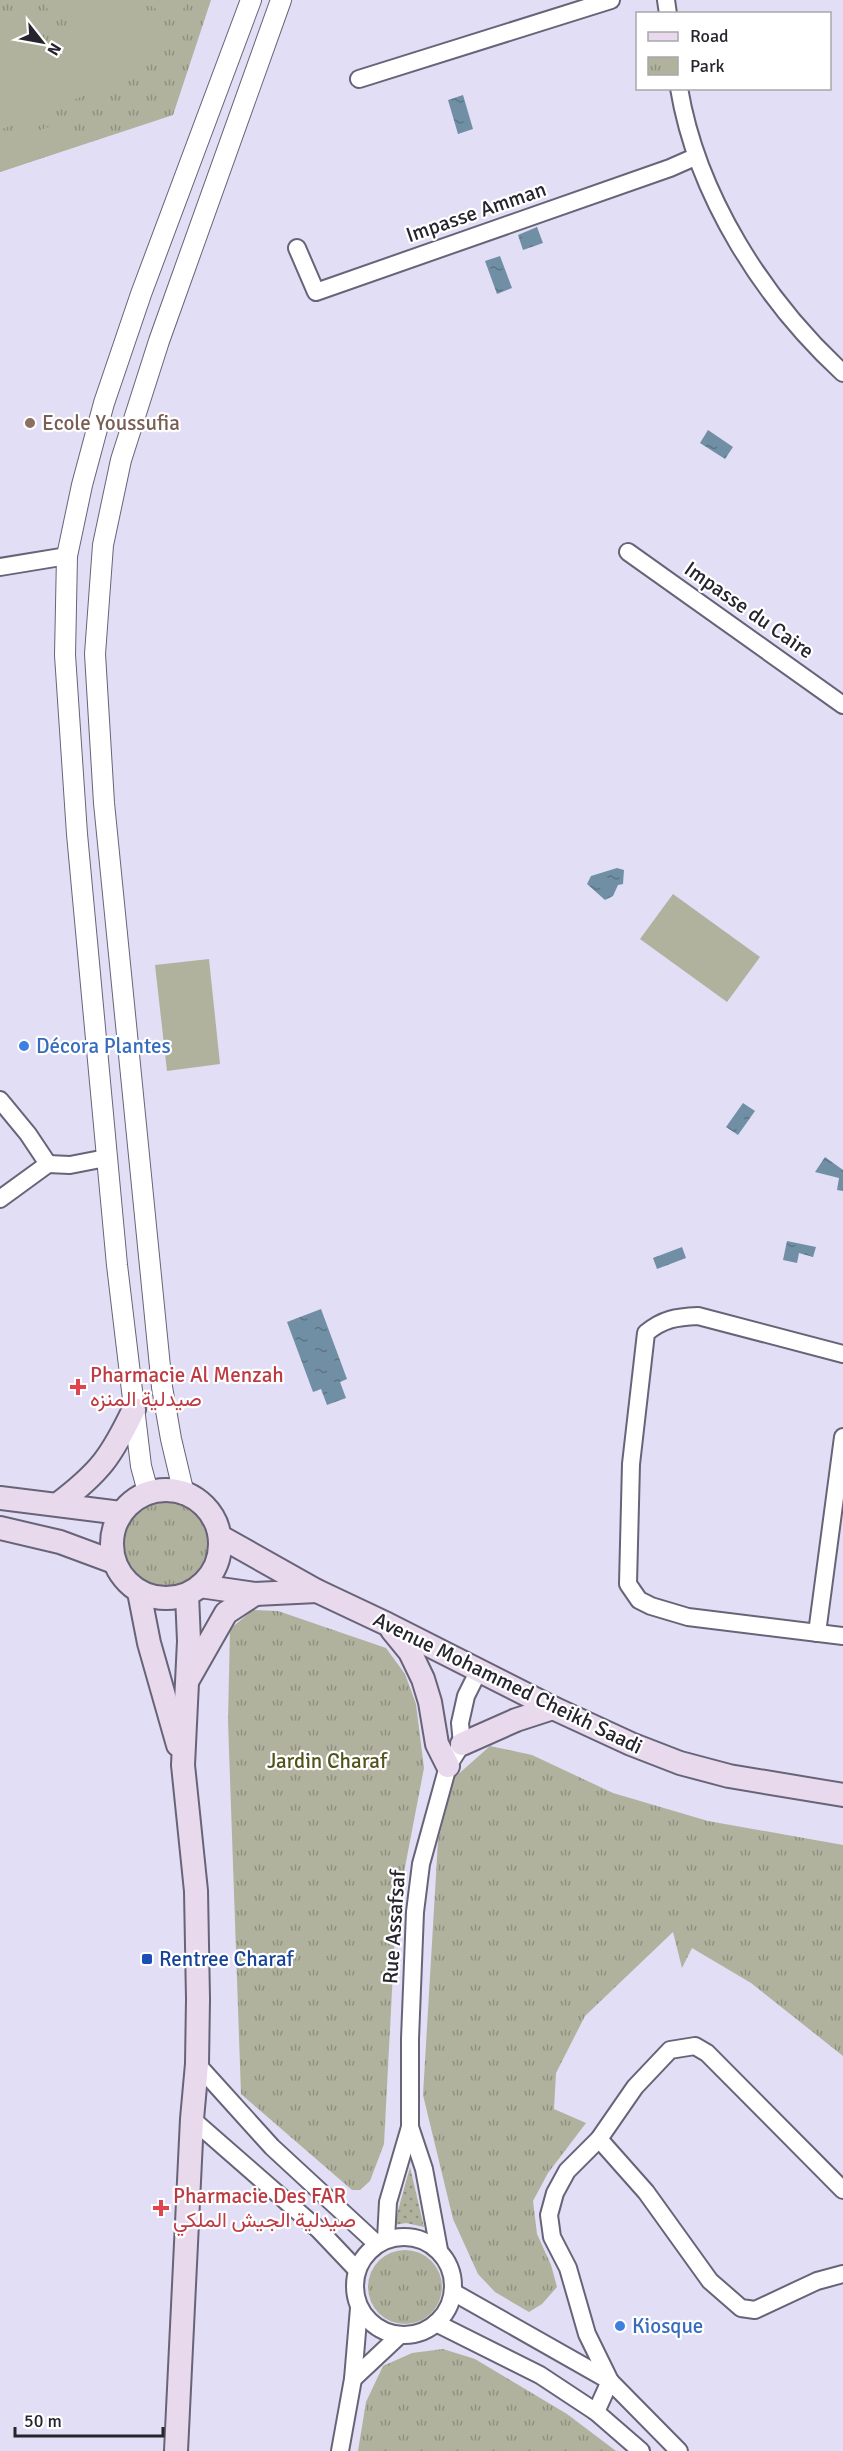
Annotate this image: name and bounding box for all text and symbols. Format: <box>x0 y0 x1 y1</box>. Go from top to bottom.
north arrow <box>12 12 72 72</box>
legend <box>636 12 831 90</box>
text: Road <box>690 25 729 47</box>
text: N <box>43 39 65 59</box>
text: Park <box>690 55 725 77</box>
street label: Impasse Amman <box>402 176 550 248</box>
place label: Ecole Youssufia <box>42 410 180 436</box>
marker: Ecole Youssufia <box>23 416 37 430</box>
street label: Impasse du Caire <box>679 556 819 664</box>
place label: Décora Plantes <box>36 1033 171 1059</box>
marker: Décora Plantes <box>17 1039 31 1053</box>
place label: Pharmacie Al Menzah صيدلية المنزه <box>90 1362 284 1412</box>
marker: Pharmacie Al Menzah صيدلية المنزه <box>71 1380 85 1394</box>
street label: Avenue Mohammed Cheikh Saadi <box>369 1606 647 1760</box>
park label: Jardin Charaf <box>267 1748 388 1774</box>
street label: Rue Assafsaf <box>377 1868 411 1985</box>
place label: Rentree Charaf <box>159 1946 295 1972</box>
marker: Rentree Charaf <box>140 1952 154 1966</box>
place label: Pharmacie Des FAR صيدلية الجيش الملكي <box>173 2183 356 2237</box>
marker: Pharmacie Des FAR صيدلية الجيش الملكي <box>154 2201 168 2215</box>
place label: Kiosque <box>632 2313 703 2339</box>
marker: Kiosque <box>613 2319 627 2333</box>
scale bar <box>15 2400 164 2438</box>
text: 50 m <box>24 2410 62 2432</box>

